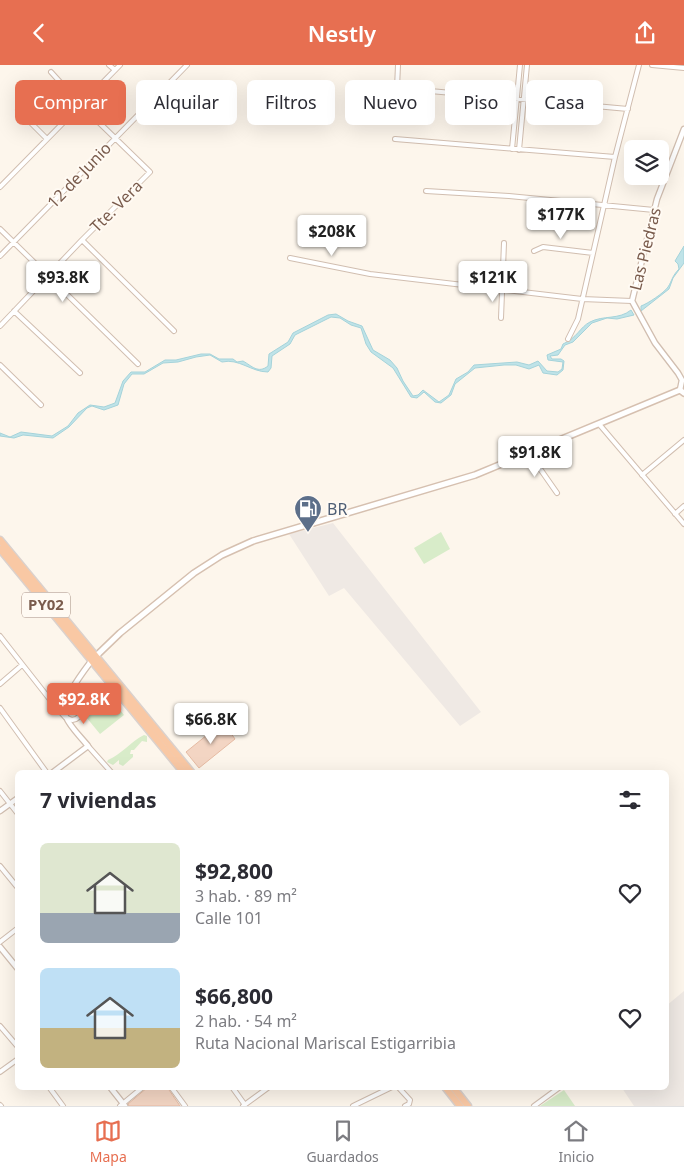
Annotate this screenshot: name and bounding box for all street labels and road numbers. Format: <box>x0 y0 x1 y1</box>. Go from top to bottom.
street label: 12 de Junio <box>42 137 116 213</box>
street label: Tte. Vera <box>85 175 147 237</box>
street label: Las Piedras <box>624 205 666 293</box>
road number: PY02 <box>22 593 70 617</box>

